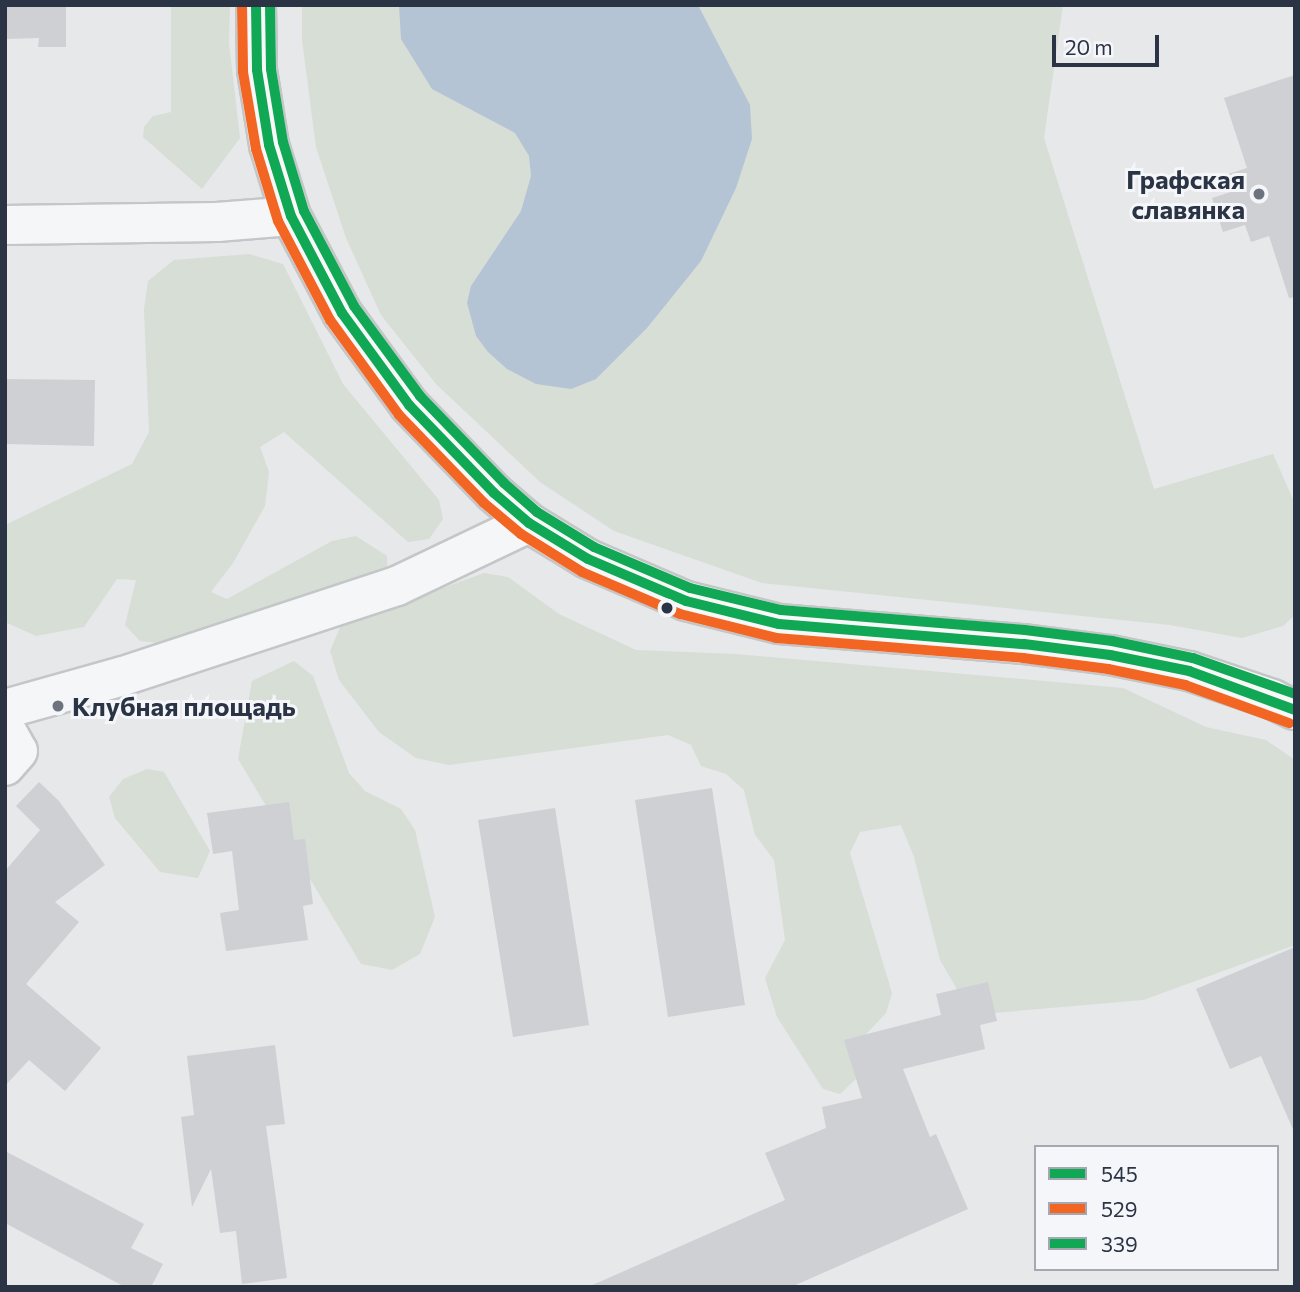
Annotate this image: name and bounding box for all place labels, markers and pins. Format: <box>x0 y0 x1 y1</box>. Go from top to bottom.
place label: Графская славянка <box>1126 163 1245 224</box>
marker: Графская славянка <box>1251 186 1267 202</box>
unlabelled marker <box>660 601 674 615</box>
place label: Клубная площадь <box>72 690 296 722</box>
marker: Клубная площадь <box>50 698 66 714</box>

